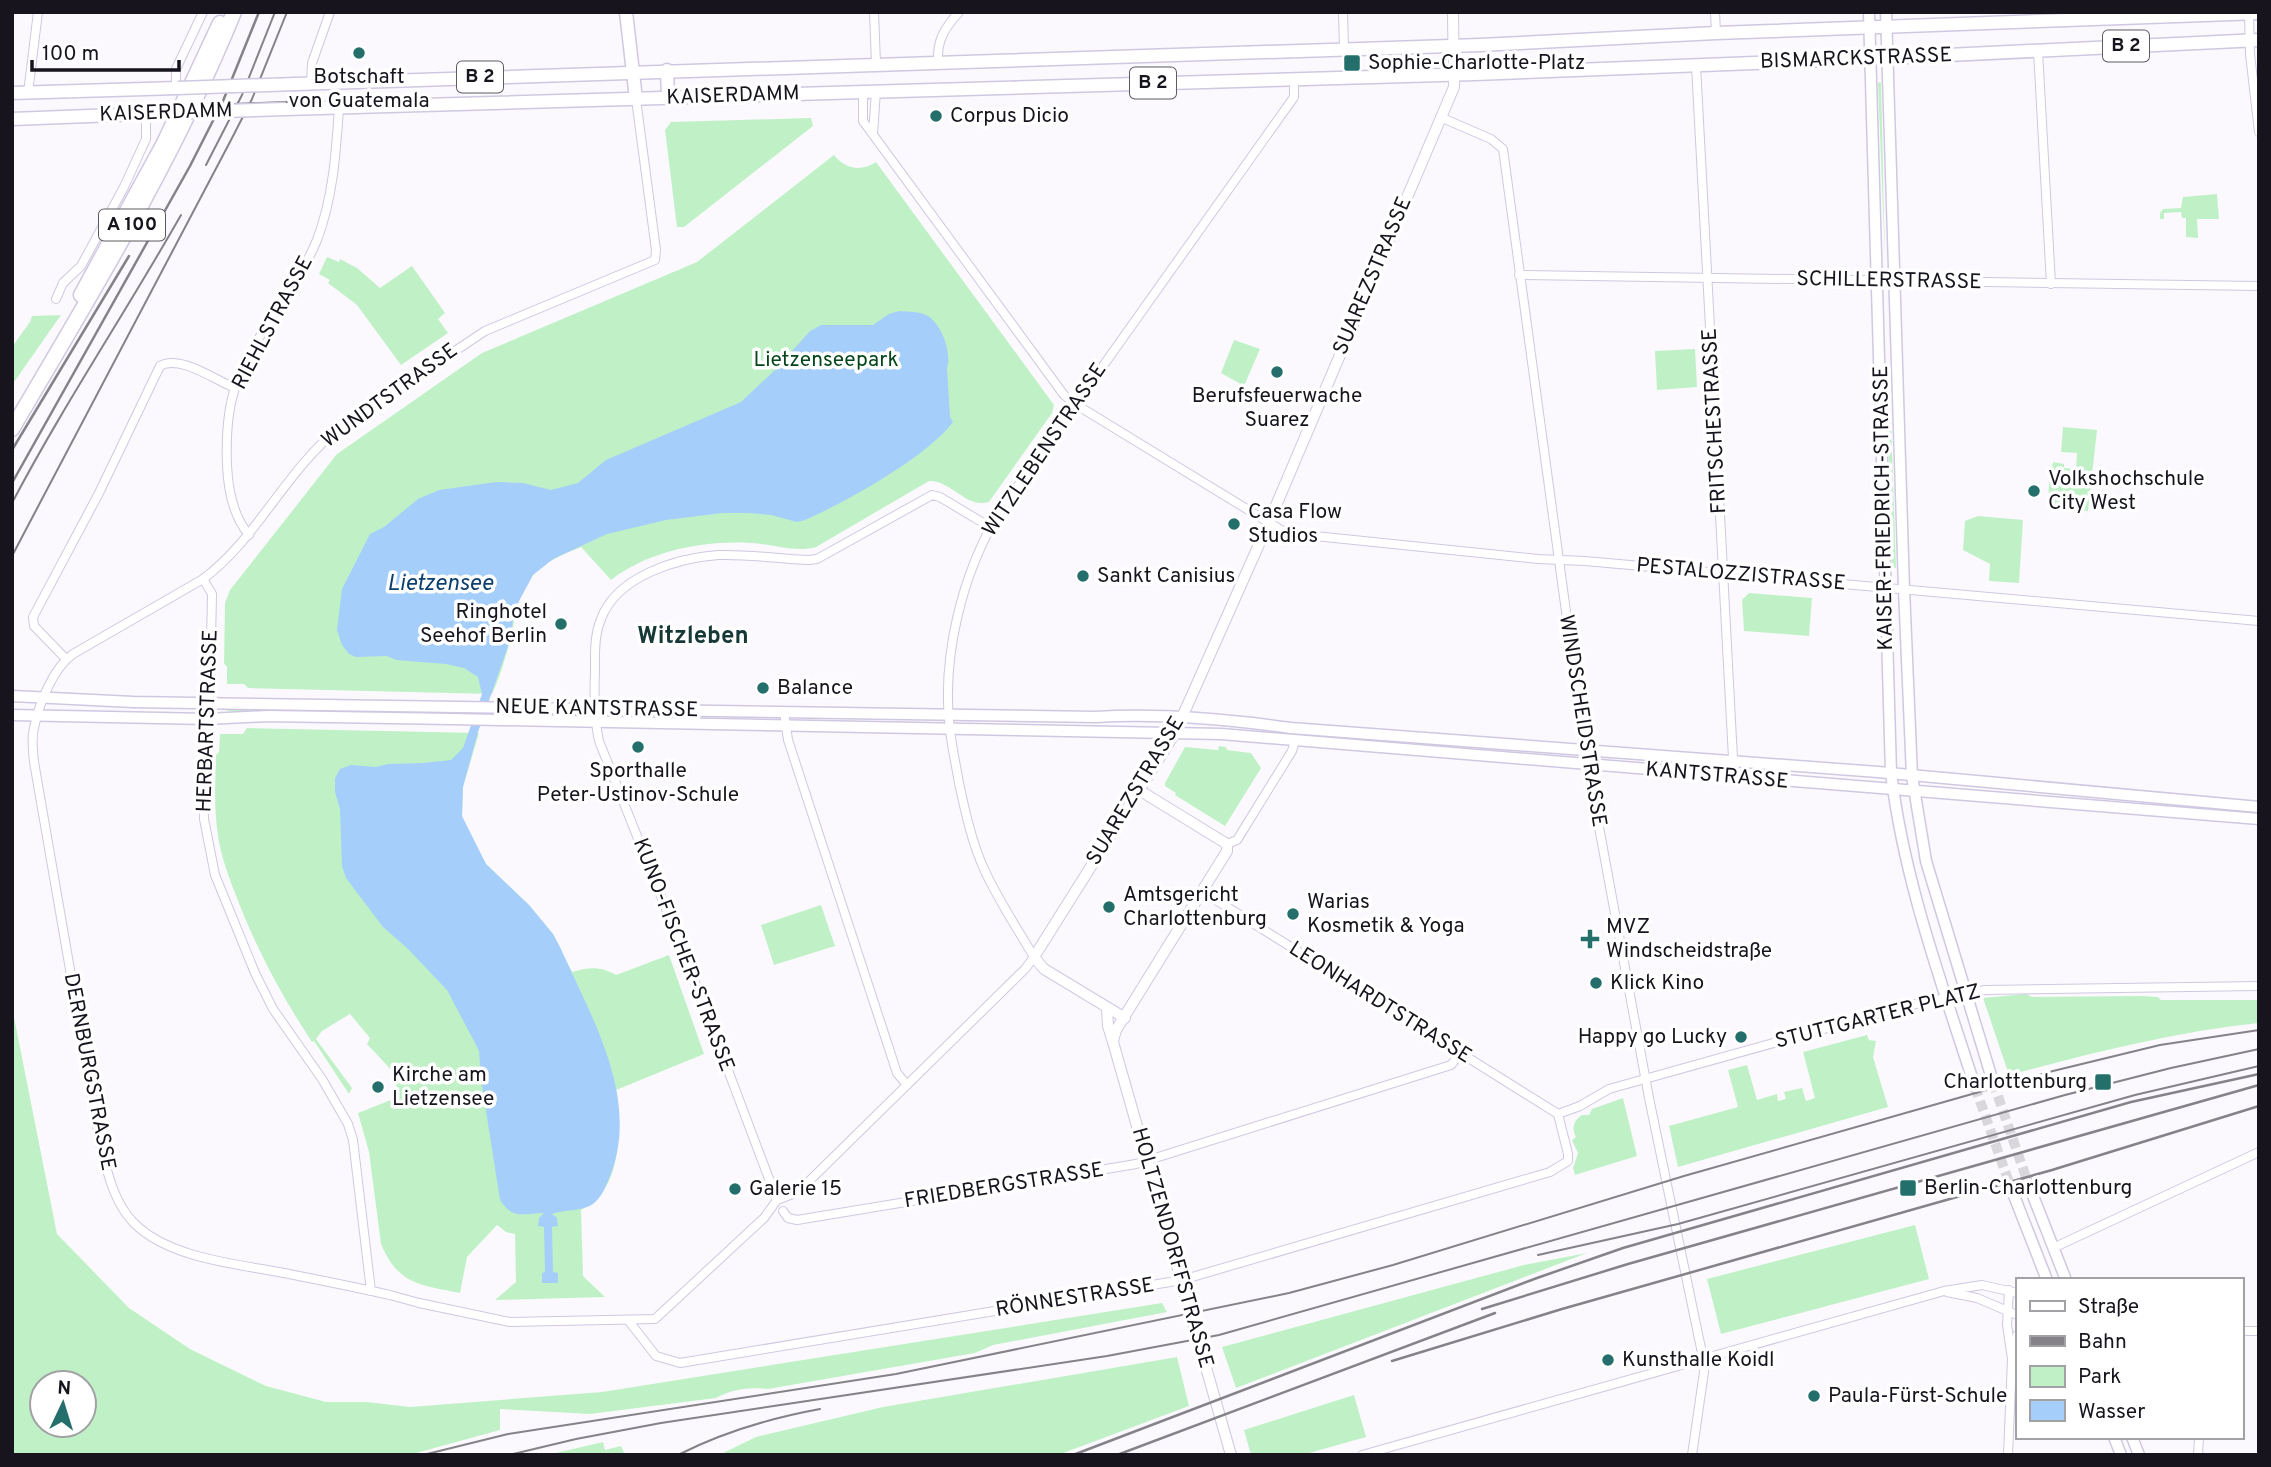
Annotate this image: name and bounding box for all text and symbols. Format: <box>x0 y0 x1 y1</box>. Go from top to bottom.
scale bar <box>32 28 178 72</box>
road number: B 2 <box>2103 30 2149 61</box>
text: 100 m <box>42 41 99 68</box>
street label: BISMARCKSTRASSE <box>1759 42 1953 76</box>
marker: Botschaft von Guatemala <box>351 45 367 61</box>
place label: Sophie-Charlotte-Platz <box>1368 50 1585 77</box>
marker: Sophie-Charlotte-Platz <box>1342 53 1362 73</box>
road number: B 2 <box>457 61 503 92</box>
place label: Botschaft von Guatemala <box>289 64 429 115</box>
road number: B 2 <box>1130 68 1176 99</box>
street label: KAISERDAMM <box>666 80 800 112</box>
street label: KAISERDAMM <box>99 97 233 129</box>
place label: Corpus Dicio <box>950 103 1069 130</box>
marker: Corpus Dicio <box>928 108 944 124</box>
street label: SUAREZSTRASSE <box>1327 193 1419 359</box>
road number: A 100 <box>99 210 165 241</box>
street label: RIEHLSTRASSE <box>226 251 320 395</box>
street label: SCHILLERSTRASSE <box>1796 266 1982 296</box>
street label: FRITSCHESTRASSE <box>1697 327 1733 515</box>
street label: WUNDTSTRASSE <box>317 338 463 454</box>
park label: Lietzenseepark <box>753 347 899 374</box>
street label: WITZLEBENSTRASSE <box>977 358 1113 542</box>
marker: Berufsfeuerwache Suarez <box>1269 364 1285 380</box>
street label: KAISER-FRIEDRICH-STRASSE <box>1868 365 1900 651</box>
place label: Berufsfeuerwache Suarez <box>1192 383 1362 434</box>
place label: Volkshochschule City West <box>2048 466 2205 517</box>
marker: Volkshochschule City West <box>2026 483 2042 499</box>
place label: Casa Flow Studios <box>1248 499 1342 550</box>
marker: Casa Flow Studios <box>1226 516 1242 532</box>
street label: PESTALOZZISTRASSE <box>1635 552 1847 598</box>
place label: Sankt Canisius <box>1097 563 1235 590</box>
marker: Sankt Canisius <box>1075 568 1091 584</box>
water label: Lietzensee <box>387 570 494 599</box>
place label: Ringhotel Seehof Berlin <box>420 599 547 650</box>
street label: WINDSCHEIDSTRASSE <box>1552 613 1612 829</box>
marker: Ringhotel Seehof Berlin <box>553 616 569 632</box>
district label: Witzleben <box>637 622 749 652</box>
street label: HERBARTSTRASSE <box>191 629 225 813</box>
place label: Balance <box>777 675 853 702</box>
marker: Balance <box>755 680 771 696</box>
street label: NEUE KANTSTRASSE <box>495 694 699 724</box>
street label: SUAREZSTRASSE <box>1081 711 1191 871</box>
marker: Sporthalle Peter-Ustinov-Schule <box>630 739 646 755</box>
street label: KANTSTRASSE <box>1644 756 1790 796</box>
place label: Sporthalle Peter-Ustinov-Schule <box>537 758 739 809</box>
street label: KUNO-FISCHER-STRASSE <box>626 834 740 1076</box>
place label: Amtsgericht Charlottenburg <box>1123 882 1267 933</box>
place label: Warias Kosmetik & Yoga <box>1307 889 1465 940</box>
marker: Amtsgericht Charlottenburg <box>1101 899 1117 915</box>
marker: Warias Kosmetik & Yoga <box>1285 906 1301 922</box>
place label: MVZ Windscheidstraße <box>1606 914 1772 965</box>
marker: MVZ Windscheidstraße <box>1580 929 1600 949</box>
street label: LEONHARDTSTRASSE <box>1283 936 1477 1070</box>
place label: Klick Kino <box>1610 970 1704 997</box>
street label: DERNBURGSTRASSE <box>57 971 121 1173</box>
marker: Klick Kino <box>1588 975 1604 991</box>
street label: STUTTGARTER PLATZ <box>1773 978 1983 1056</box>
place label: Happy go Lucky <box>1578 1024 1727 1051</box>
marker: Happy go Lucky <box>1733 1029 1749 1045</box>
place label: Kirche am Lietzensee <box>392 1062 494 1113</box>
place label: Charlottenburg <box>1943 1069 2087 1096</box>
marker: Charlottenburg <box>2093 1072 2113 1092</box>
marker: Kirche am Lietzensee <box>370 1079 386 1095</box>
street label: HOLTZENDORFFSTRASSE <box>1125 1125 1219 1371</box>
street label: FRIEDBERGSTRASSE <box>902 1157 1106 1215</box>
place label: Berlin-Charlottenburg <box>1924 1175 2132 1202</box>
place label: Galerie 15 <box>749 1176 842 1203</box>
marker: Berlin-Charlottenburg <box>1898 1178 1918 1198</box>
marker: Galerie 15 <box>727 1181 743 1197</box>
street label: RÖNNESTRASSE <box>994 1272 1156 1324</box>
legend <box>2016 1278 2243 1439</box>
text: Straße <box>2078 1294 2139 1321</box>
text: Bahn <box>2078 1329 2127 1356</box>
place label: Kunsthalle Koidl <box>1622 1347 1775 1374</box>
marker: Kunsthalle Koidl <box>1600 1352 1616 1368</box>
text: Park <box>2078 1364 2121 1391</box>
north arrow <box>28 1369 98 1439</box>
text: N <box>56 1377 72 1401</box>
place label: Paula-Fürst-Schule <box>1828 1383 2007 1410</box>
marker: Paula-Fürst-Schule <box>1806 1388 1822 1404</box>
text: Wasser <box>2078 1399 2145 1426</box>

